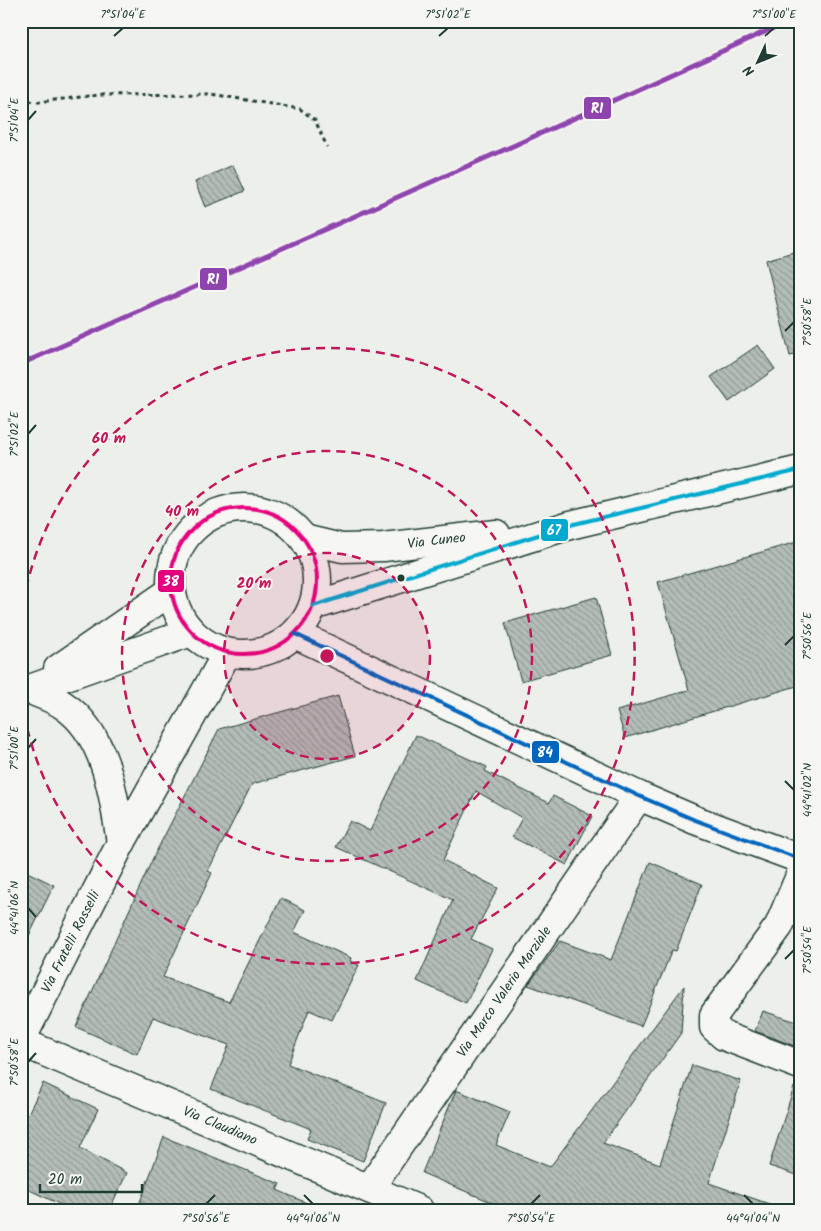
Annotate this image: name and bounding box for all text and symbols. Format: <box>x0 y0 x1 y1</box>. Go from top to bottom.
text: 7°51'04"E <box>100 5 147 24</box>
text: 7°51'02"E <box>425 5 472 24</box>
text: 7°51'00"E <box>752 5 797 24</box>
north arrow <box>734 38 784 88</box>
text: N <box>738 59 760 81</box>
text: 7°51'04"E <box>5 96 24 143</box>
line badge: R1 <box>583 96 612 120</box>
text: R1 <box>591 98 604 120</box>
line badge: R1 <box>199 267 228 291</box>
text: R1 <box>207 269 220 291</box>
text: 7°50'58"E <box>798 297 817 346</box>
text: 7°51'02"E <box>5 410 24 457</box>
text: 60 m <box>92 427 126 451</box>
text: 40 m <box>165 500 199 524</box>
line badge: 67 <box>540 518 569 542</box>
text: 67 <box>547 520 561 542</box>
street label: Via Cuneo <box>406 527 467 555</box>
line badge: 38 <box>157 569 185 593</box>
text: 38 <box>162 571 180 593</box>
text: 20 m <box>237 572 271 596</box>
unlabelled marker <box>396 573 406 583</box>
text: 7°50'56"E <box>798 611 817 660</box>
centre of rings <box>318 647 336 665</box>
text: 7°51'00"E <box>5 725 24 770</box>
line badge: 84 <box>531 740 560 764</box>
text: 84 <box>537 742 553 764</box>
text: 44°41'02"N <box>798 763 817 817</box>
text: 44°41'06"N <box>5 881 24 935</box>
street label: Via Fratelli Rosselli <box>36 886 106 997</box>
street label: Via Marco Valerio Marziale <box>451 921 558 1062</box>
text: 7°50'54"E <box>798 925 817 974</box>
text: 7°50'58"E <box>5 1037 24 1086</box>
street label: Via Claudiano <box>179 1101 261 1151</box>
scale bar <box>40 1161 142 1193</box>
text: 20 m <box>48 1168 82 1192</box>
text: 7°50'56"E <box>182 1209 231 1228</box>
text: 44°41'06"N <box>286 1209 340 1228</box>
text: 7°50'54"E <box>507 1209 556 1228</box>
text: 44°41'04"N <box>726 1209 780 1228</box>

